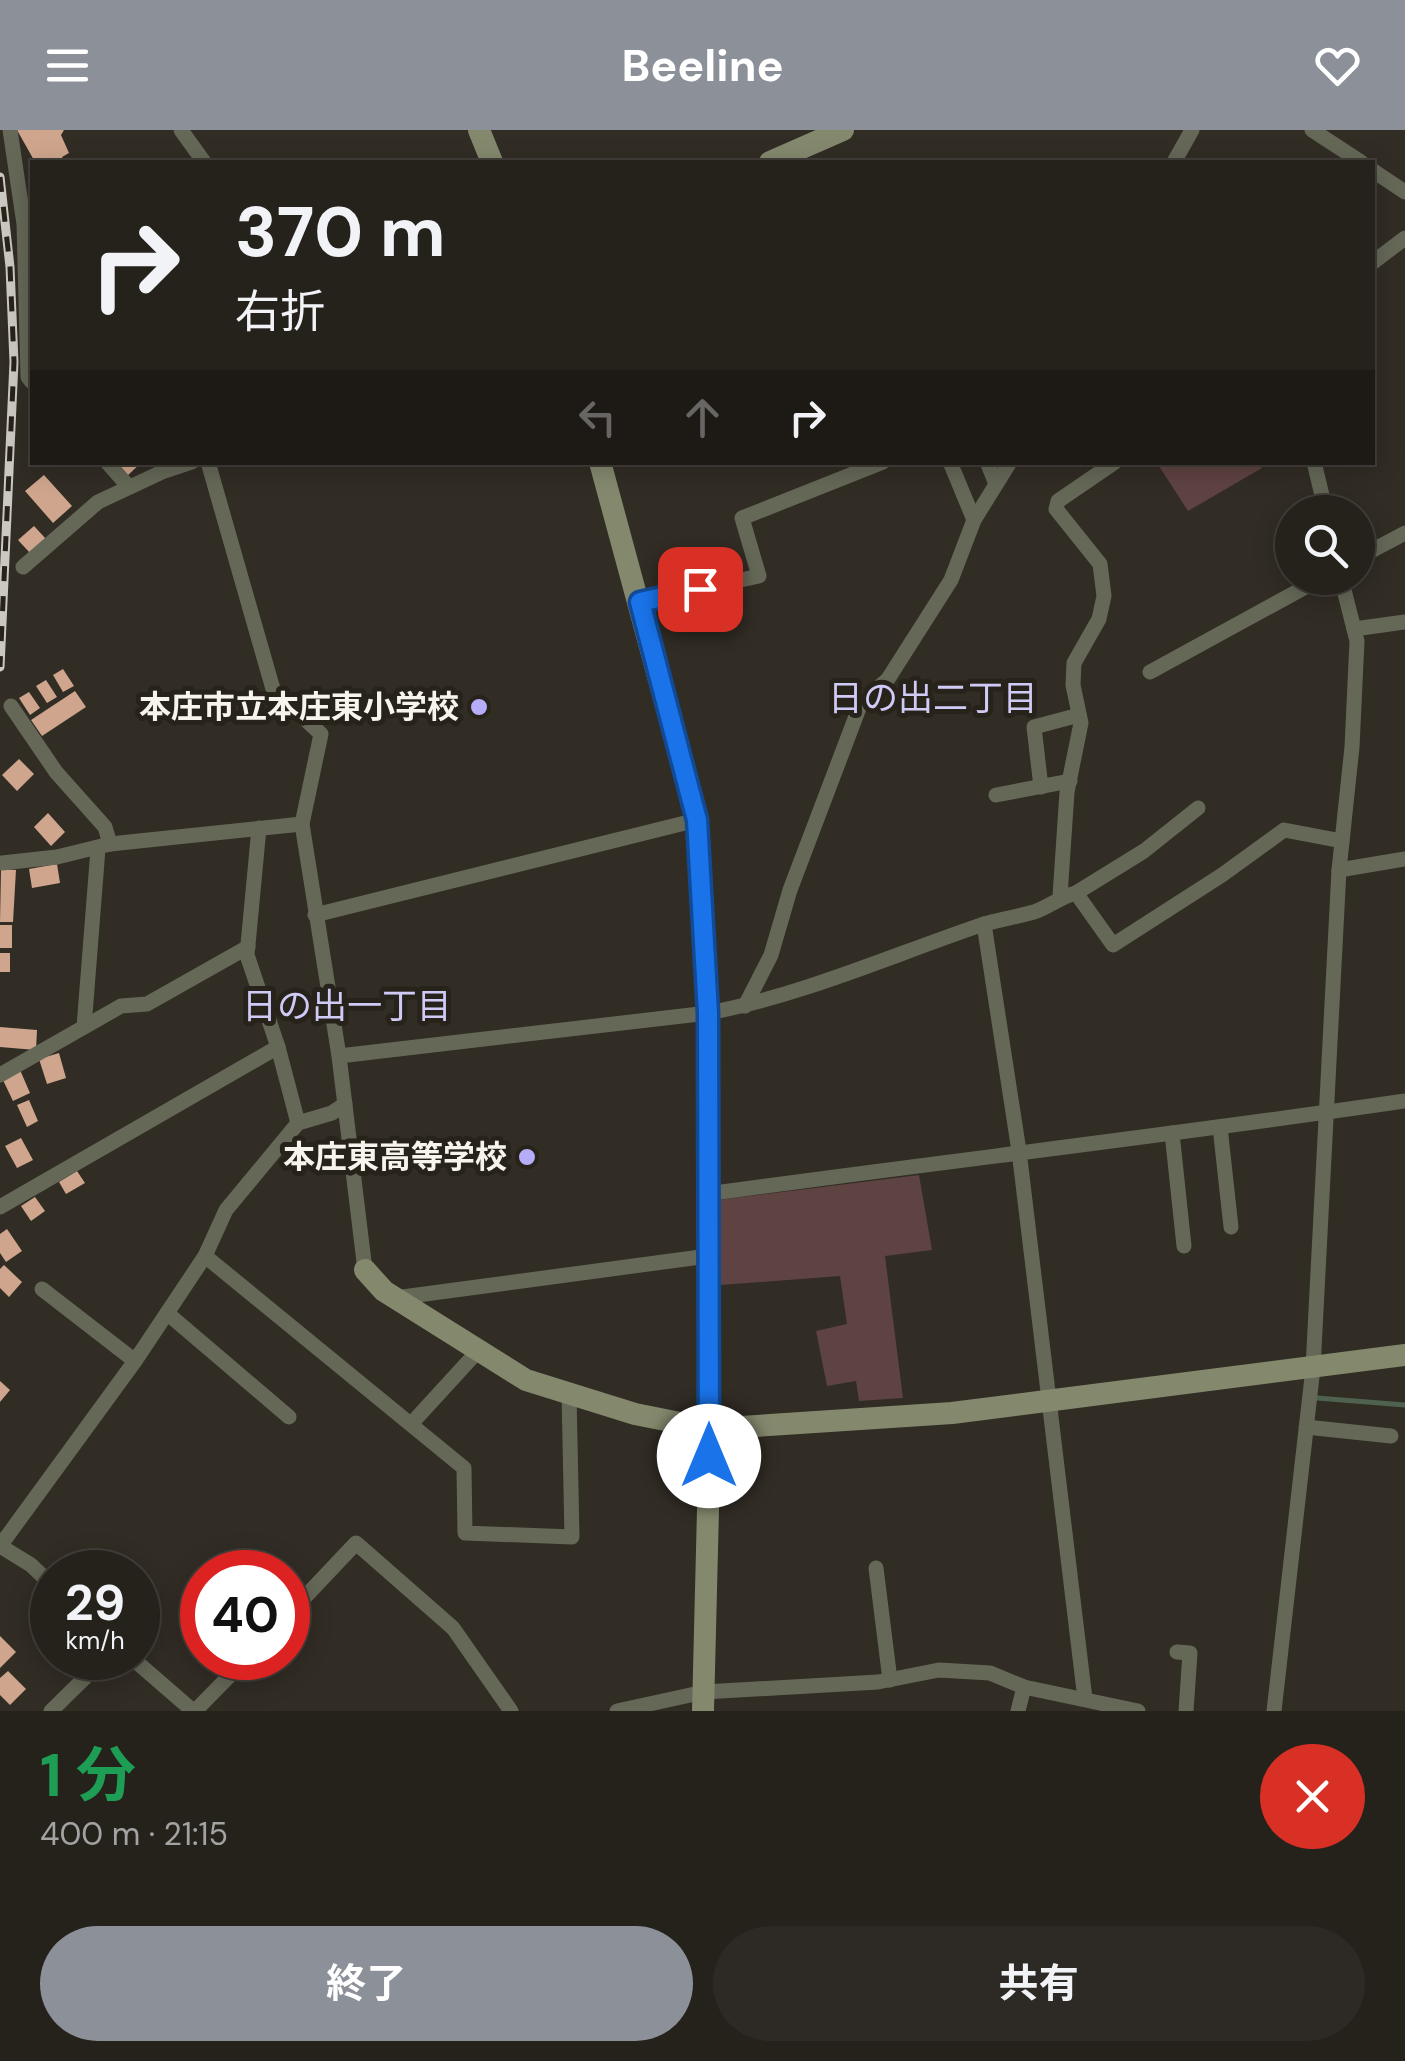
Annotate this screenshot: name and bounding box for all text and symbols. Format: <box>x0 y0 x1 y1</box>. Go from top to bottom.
text: Beeline <box>621 36 784 95</box>
icon: menu <box>40 38 95 93</box>
icon: heart <box>1310 38 1365 93</box>
text: 370 m <box>235 187 446 278</box>
icon: right <box>70 200 200 330</box>
text: 右折 <box>235 282 325 341</box>
icon: left <box>570 390 625 445</box>
icon: ahead <box>675 390 730 445</box>
icon: right <box>780 390 835 445</box>
map controls <box>1275 495 1375 595</box>
button: search <box>1275 495 1375 595</box>
pin <box>658 547 743 632</box>
icon: arrive <box>673 562 728 617</box>
district label: 日の出二丁目 <box>828 675 1038 721</box>
place label: 本庄市立本庄東小学校 <box>139 686 459 728</box>
marker: 本庄市立本庄東小学校 <box>468 696 490 718</box>
district label: 日の出一丁目 <box>242 983 452 1029</box>
place label: 本庄東高等学校 <box>283 1136 507 1178</box>
marker: 本庄東高等学校 <box>516 1146 538 1168</box>
position arrow <box>657 1404 761 1508</box>
speed limit sign: 40 <box>180 1550 310 1680</box>
text: 29 <box>65 1570 125 1636</box>
text: km/h <box>65 1624 125 1657</box>
text: 1 分 <box>40 1736 136 1815</box>
button: close <box>1260 1744 1365 1849</box>
text: 400 m · 21:15 <box>40 1813 228 1855</box>
button: 終了 <box>40 1926 693 2041</box>
button: 共有 <box>713 1926 1365 2041</box>

